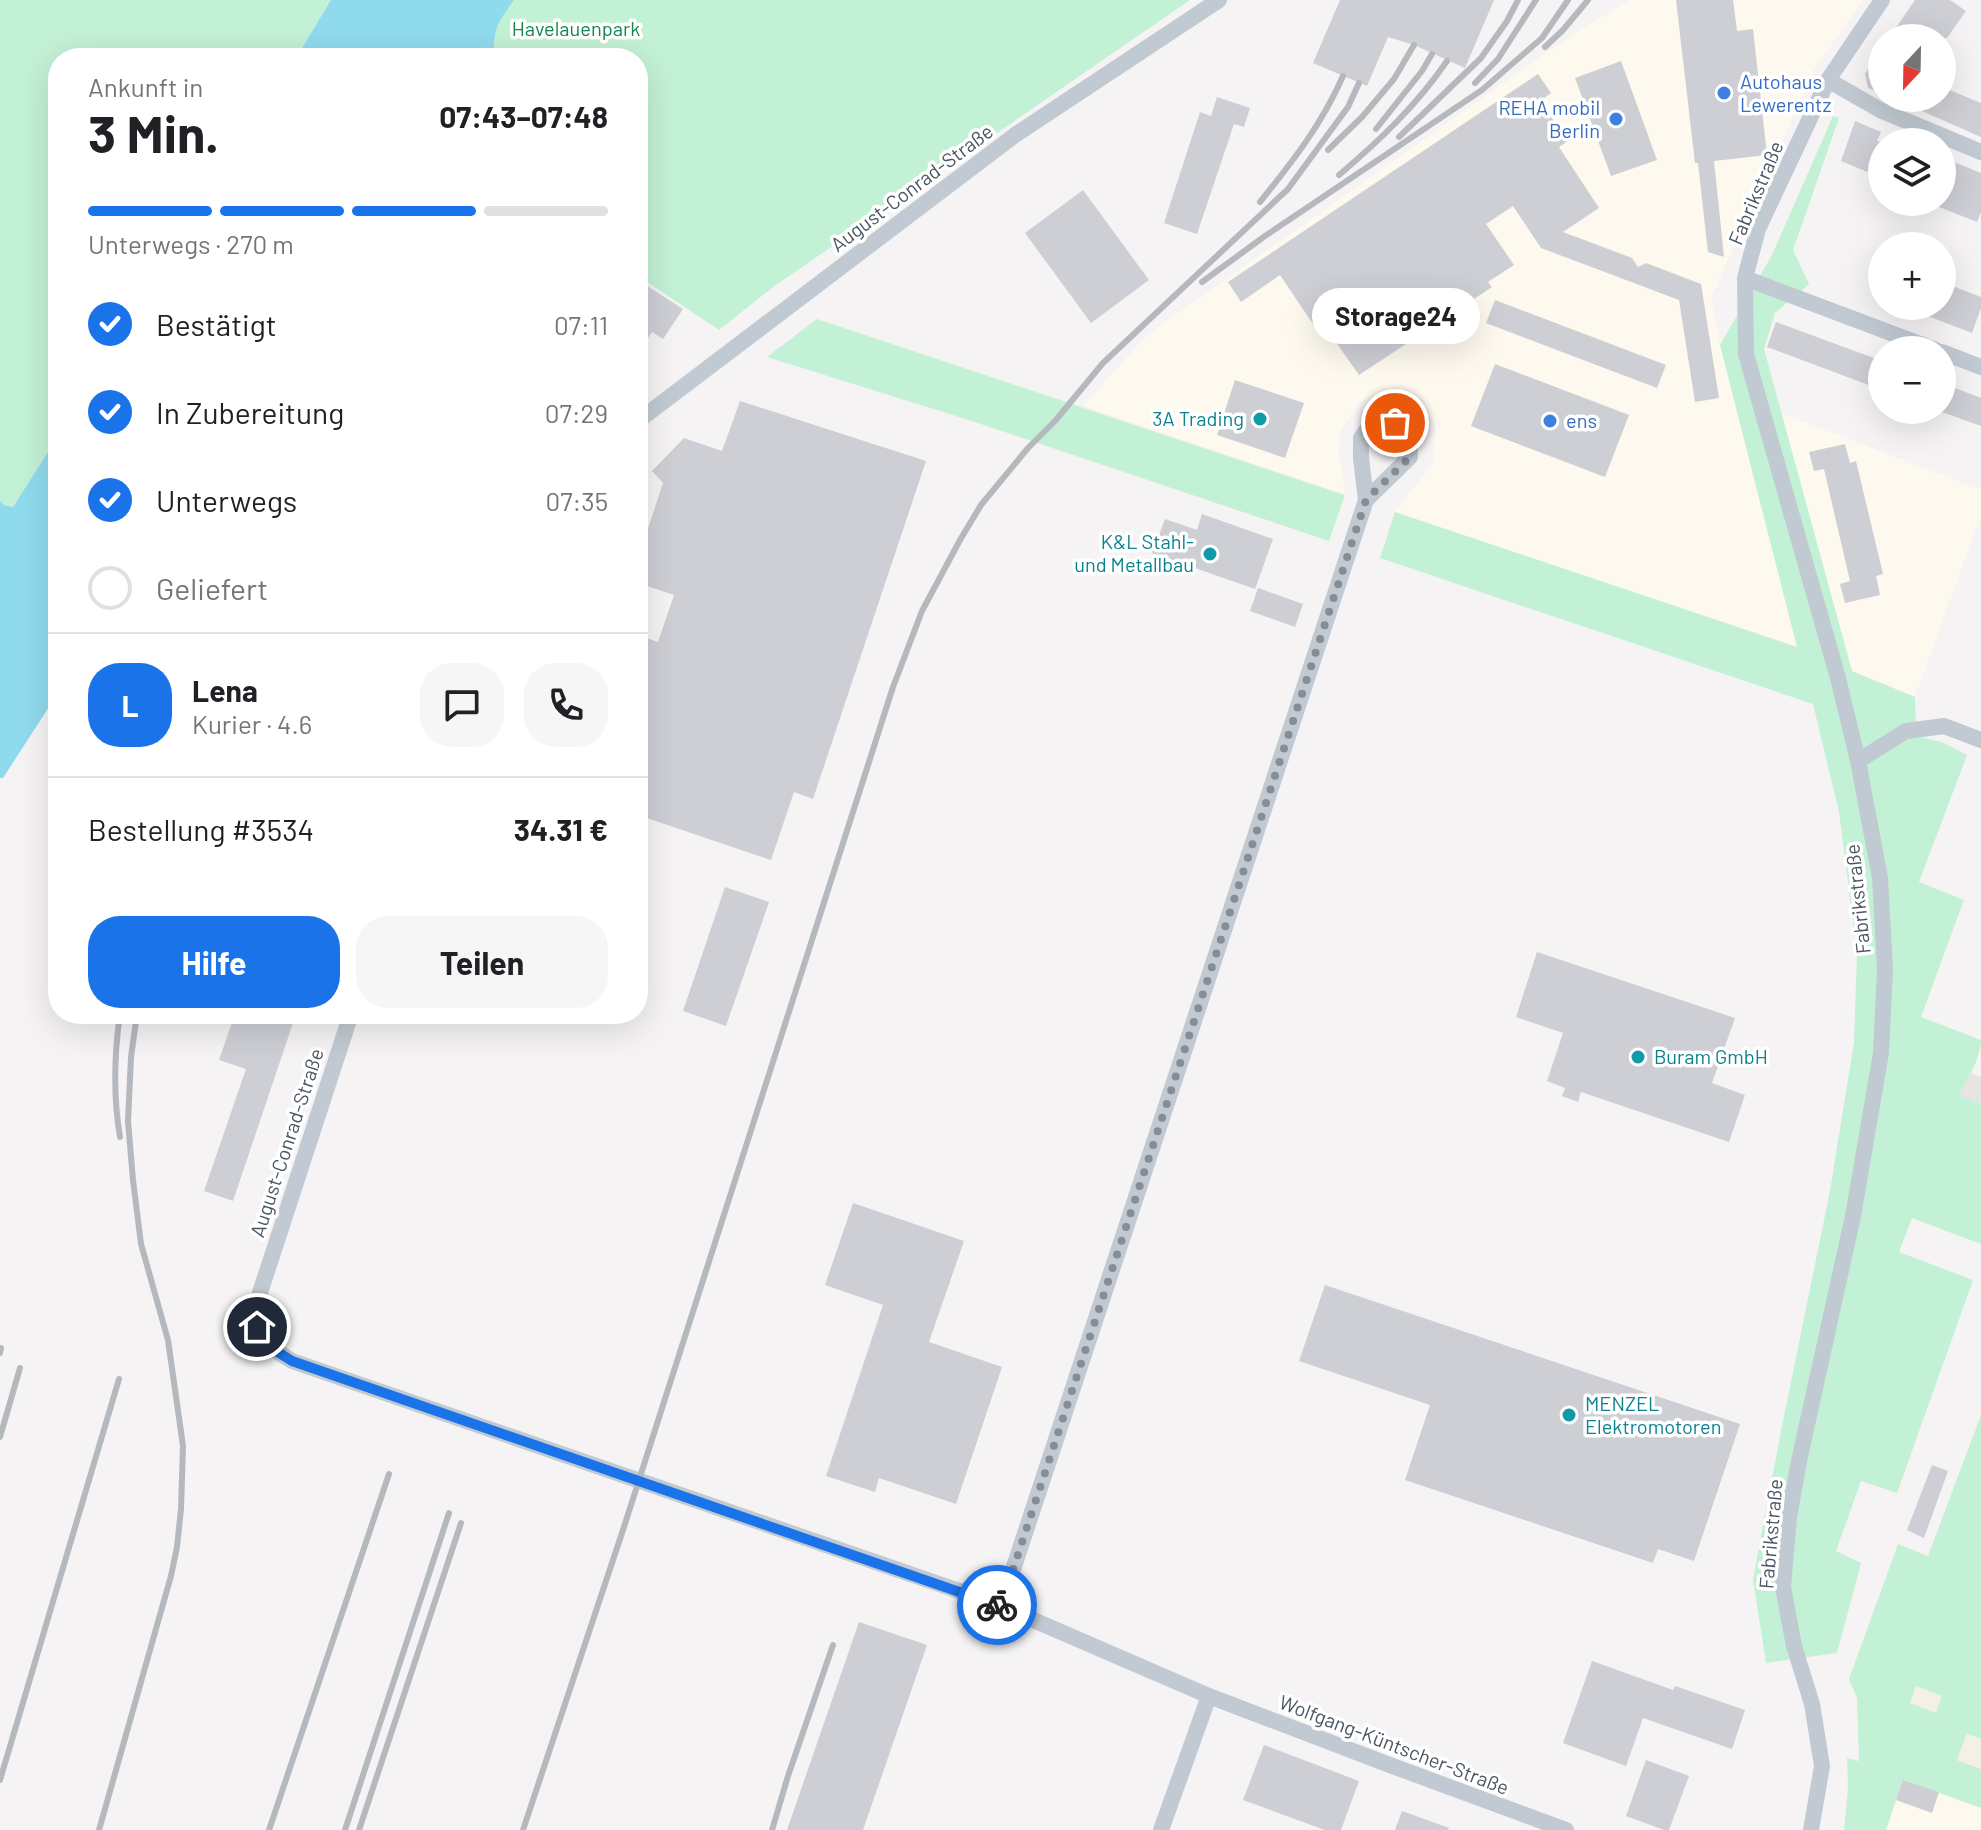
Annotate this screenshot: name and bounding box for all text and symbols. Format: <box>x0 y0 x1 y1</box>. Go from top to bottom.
park label: Havelauenpark <box>512 16 640 40</box>
north arrow <box>1868 24 1956 112</box>
map controls <box>1868 24 1956 424</box>
place label: Autohaus Lewerentz <box>1740 69 1831 116</box>
text: Ankunft in <box>88 71 203 102</box>
marker: Autohaus Lewerentz <box>1715 84 1733 102</box>
place label: REHA mobil Berlin <box>1498 95 1600 142</box>
text: 07:43–07:48 <box>439 98 608 134</box>
text: 3 Min. <box>88 101 219 163</box>
marker: REHA mobil Berlin <box>1607 110 1625 128</box>
street label: August-Conrad-Straße <box>825 118 997 256</box>
button: layers <box>1868 128 1956 216</box>
street label: Fabrikstraße <box>1722 137 1788 248</box>
text: Unterwegs · 270 m <box>88 228 294 259</box>
button: + <box>1868 232 1956 320</box>
callout: Storage24 <box>1311 287 1479 343</box>
text: Storage24 <box>1335 300 1457 331</box>
icon: check <box>88 302 132 346</box>
text: Bestätigt <box>156 306 277 342</box>
text: 07:11 <box>554 309 608 340</box>
button: − <box>1868 336 1956 424</box>
pin <box>1361 389 1429 457</box>
icon: check <box>88 390 132 434</box>
text: In Zubereitung <box>156 394 344 430</box>
text: 07:29 <box>545 397 608 428</box>
icon: bag <box>1373 401 1417 445</box>
place label: 3A Trading <box>1152 406 1244 430</box>
place label: ens <box>1566 408 1597 432</box>
marker: 3A Trading <box>1251 410 1269 428</box>
marker: ens <box>1541 412 1559 430</box>
icon: check <box>88 478 132 522</box>
text: Unterwegs <box>156 482 297 518</box>
text: 07:35 <box>545 485 608 516</box>
place label: K&L Stahl- und Metallbau <box>1074 529 1194 576</box>
marker: K&L Stahl- und Metallbau <box>1201 545 1219 563</box>
text: Geliefert <box>156 570 268 606</box>
button: chat <box>420 663 504 747</box>
button: phone <box>524 663 608 747</box>
text: Lena <box>192 672 258 708</box>
text: L <box>121 687 139 723</box>
text: Kurier · 4.6 <box>192 708 312 739</box>
text: Bestellung #3534 <box>88 811 314 847</box>
text: 34.31 € <box>514 811 608 847</box>
street label: Fabrikstraße <box>1839 843 1875 955</box>
button: Hilfe <box>88 916 340 1008</box>
button: Teilen <box>356 916 608 1008</box>
place label: Buram GmbH <box>1654 1044 1768 1068</box>
street label: August-Conrad-Straße <box>244 1045 328 1240</box>
marker: Buram GmbH <box>1629 1048 1647 1066</box>
pin <box>223 1293 291 1361</box>
icon: home <box>235 1305 279 1349</box>
place label: MENZEL Elektromotoren <box>1585 1391 1721 1438</box>
marker: MENZEL Elektromotoren <box>1560 1406 1578 1424</box>
street label: Fabrikstraße <box>1753 1478 1787 1590</box>
courier <box>957 1565 1037 1645</box>
icon: bike <box>975 1583 1019 1627</box>
street label: Wolfgang-Küntscher-Straße <box>1276 1689 1513 1799</box>

